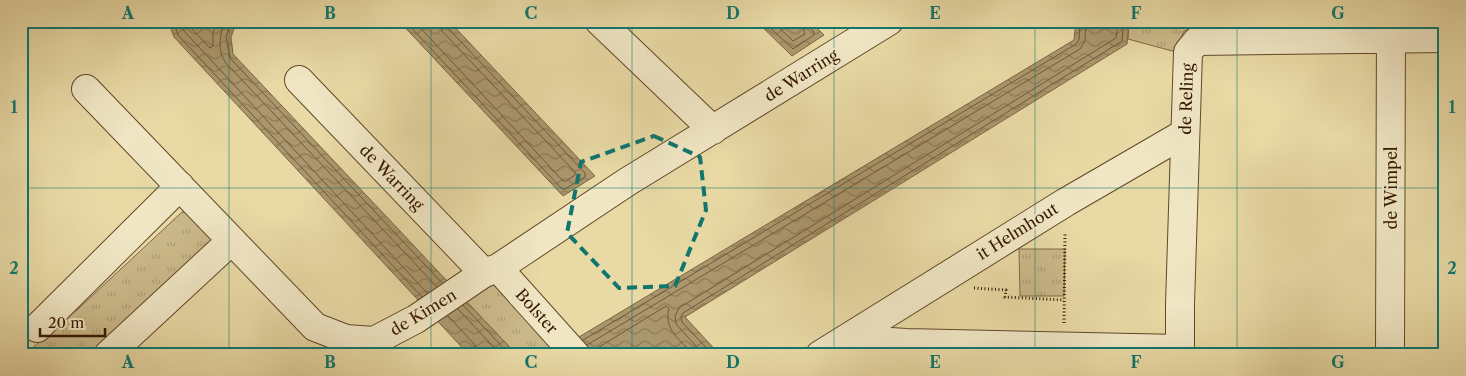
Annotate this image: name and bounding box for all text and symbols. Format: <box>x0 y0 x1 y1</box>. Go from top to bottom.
text: A <box>121 3 135 23</box>
text: B <box>324 3 336 23</box>
text: C <box>525 3 537 23</box>
text: D <box>726 3 740 23</box>
text: E <box>929 3 941 23</box>
text: F <box>1131 3 1142 23</box>
text: G <box>1331 3 1345 23</box>
street label: de Warring <box>760 44 842 106</box>
street label: de Reling <box>1175 62 1197 135</box>
text: 1 <box>10 97 18 117</box>
text: 1 <box>1448 97 1456 117</box>
street label: de Warring <box>356 140 429 214</box>
street label: de Wimpel <box>1381 146 1401 230</box>
street label: it Helmhout <box>973 198 1062 264</box>
text: 2 <box>9 258 19 278</box>
text: 2 <box>1447 258 1457 278</box>
street label: de Kimen <box>386 284 460 340</box>
street label: Bolster <box>512 284 563 338</box>
scale bar <box>40 306 105 338</box>
text: 20 m <box>48 313 84 332</box>
text: A <box>121 352 135 372</box>
text: B <box>324 352 336 372</box>
text: C <box>525 352 537 372</box>
text: D <box>726 352 740 372</box>
text: E <box>929 352 941 372</box>
text: F <box>1131 352 1142 372</box>
text: G <box>1331 352 1345 372</box>

